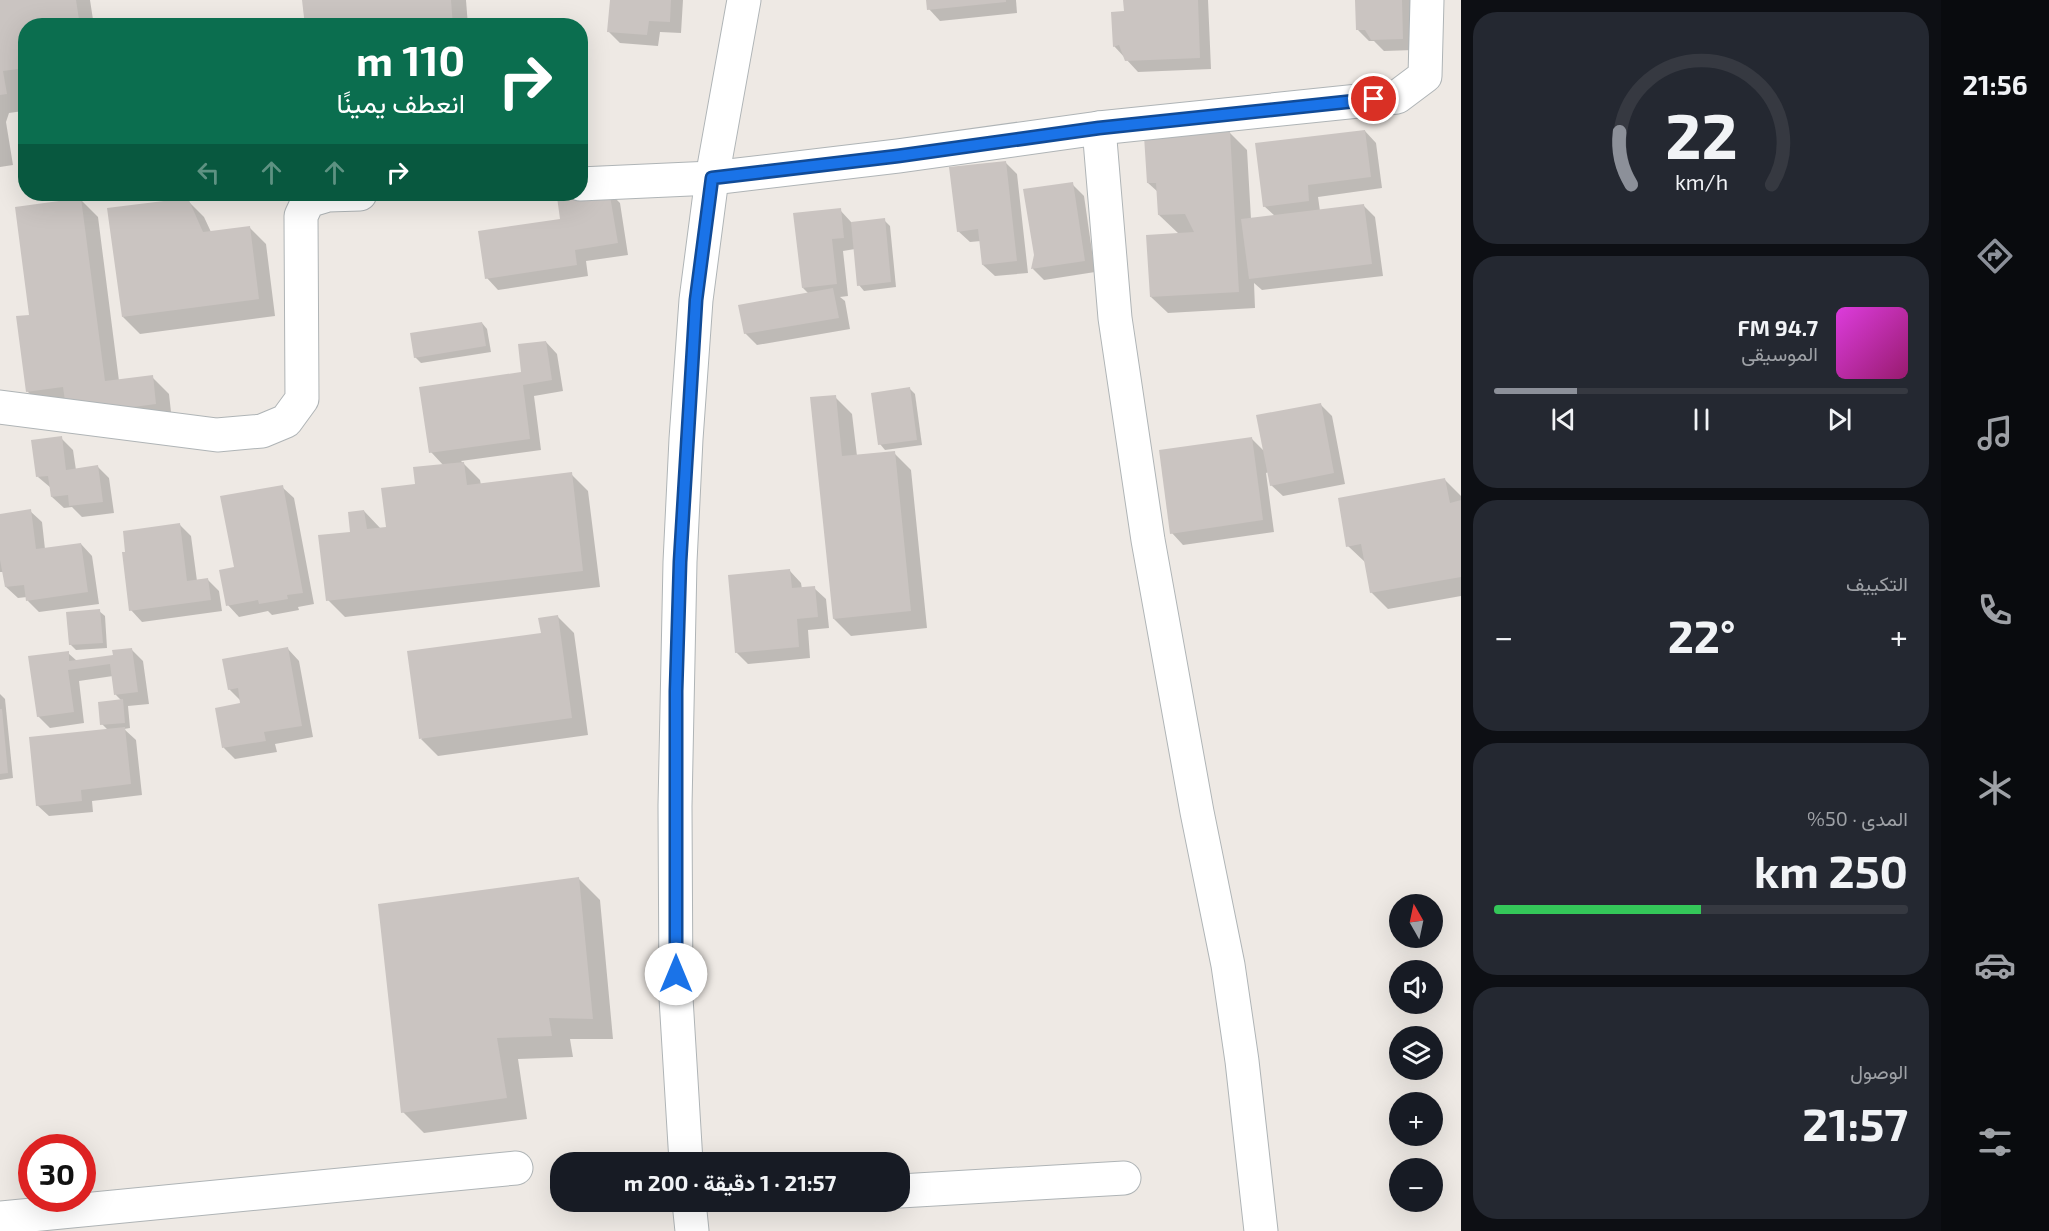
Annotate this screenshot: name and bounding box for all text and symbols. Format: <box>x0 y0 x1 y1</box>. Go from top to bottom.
text: 110 m <box>356 34 465 84</box>
icon: right <box>486 42 564 120</box>
text: 21:56 <box>1962 68 2028 100</box>
pin <box>1348 73 1399 124</box>
icon: arrive <box>1357 82 1390 115</box>
text: انعطف يمينًا <box>336 86 465 118</box>
text: 22 <box>1665 97 1737 172</box>
icon: left <box>192 156 225 189</box>
icon: ahead <box>255 156 288 189</box>
icon: ahead <box>318 156 351 189</box>
icon: right <box>381 156 414 189</box>
text: km/h <box>1674 169 1728 194</box>
icon: directions <box>1974 235 2016 277</box>
text: 94.7 FM <box>1738 314 1818 340</box>
text: الموسيقى <box>1741 341 1818 365</box>
icon: previous <box>1547 403 1580 436</box>
icon: pause <box>1685 403 1718 436</box>
icon: next <box>1823 403 1856 436</box>
icon: music <box>1974 412 2016 454</box>
text: التكييف <box>1846 571 1908 595</box>
icon: phone <box>1974 589 2016 631</box>
text: 22° <box>1668 608 1735 662</box>
text: − <box>1494 616 1513 656</box>
text: + <box>1890 616 1908 656</box>
icon: climate <box>1974 767 2016 809</box>
text: المدى · 50% <box>1807 806 1908 830</box>
text: 250 km <box>1754 843 1908 897</box>
north arrow <box>1389 894 1443 948</box>
map controls <box>1389 894 1443 1212</box>
position arrow <box>644 942 708 1006</box>
icon: car <box>1974 944 2016 986</box>
button: sound <box>1389 960 1443 1014</box>
button: layers <box>1389 1026 1443 1080</box>
text: الوصول <box>1850 1059 1908 1083</box>
button: + <box>1389 1092 1443 1146</box>
text: 21:57 <box>1802 1096 1908 1150</box>
icon: filters <box>1974 1121 2016 1163</box>
speed limit sign: 30 <box>18 1134 96 1212</box>
button: − <box>1389 1158 1443 1212</box>
text: 21:57 · 1 دقيقة · 200 m <box>624 1169 836 1195</box>

